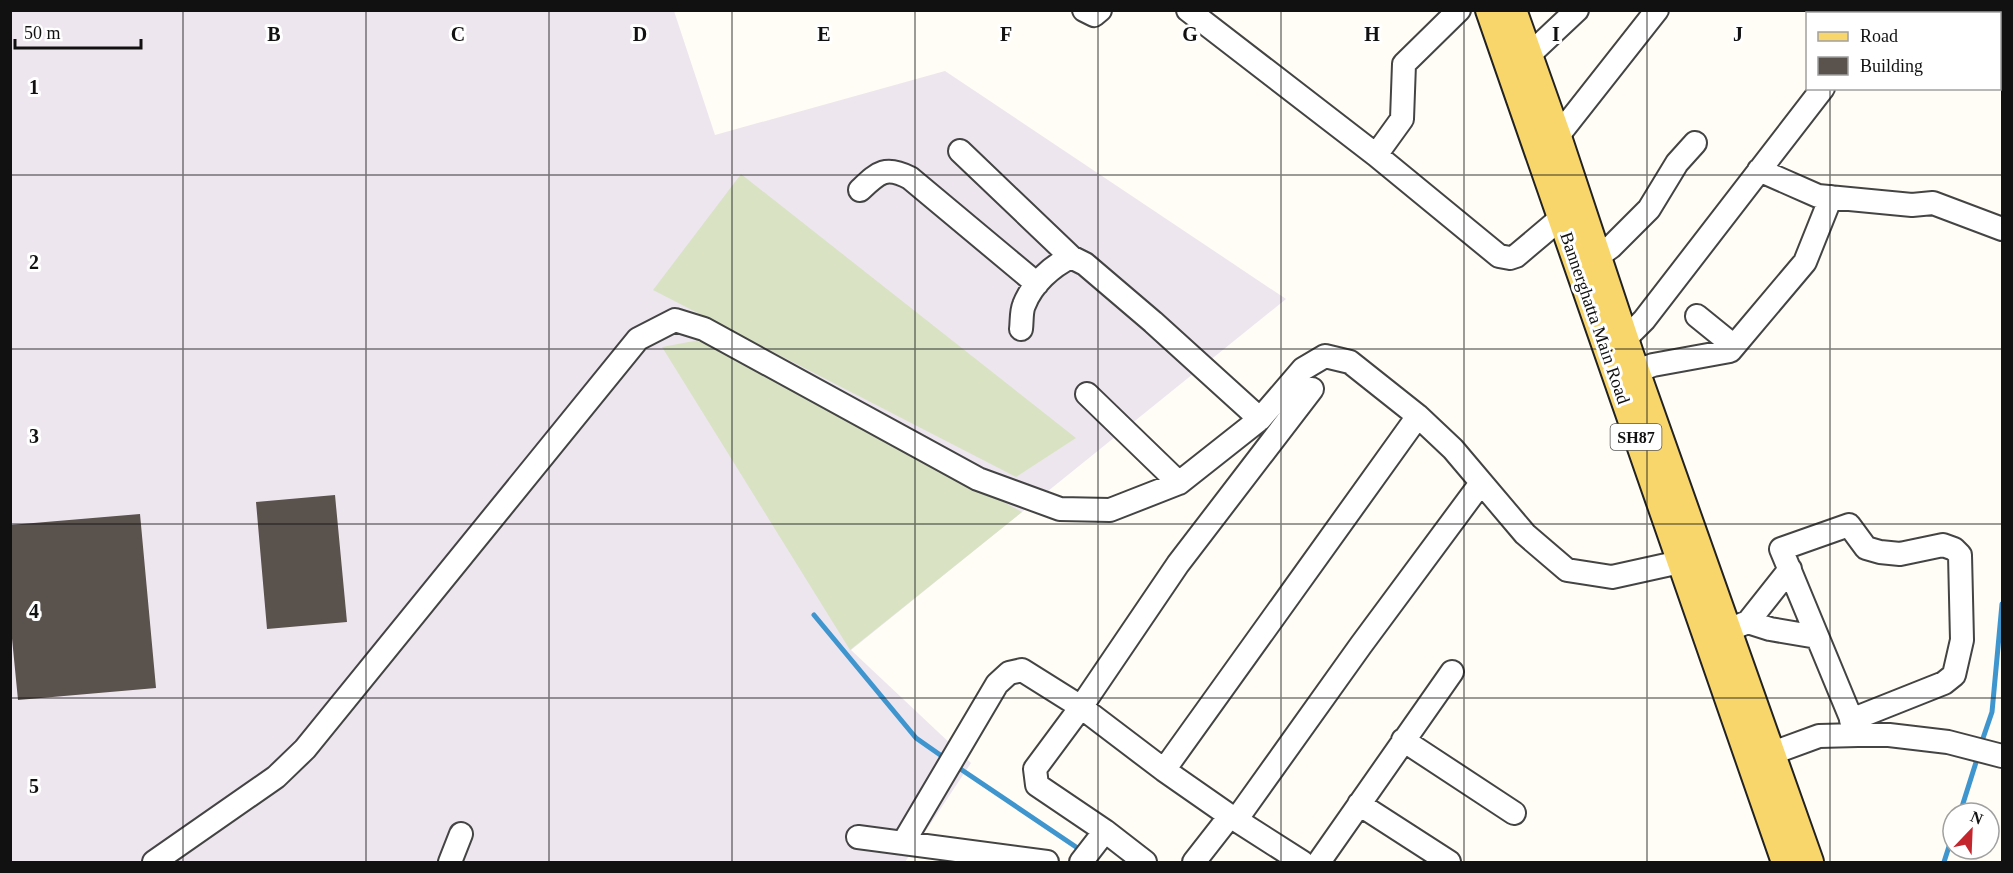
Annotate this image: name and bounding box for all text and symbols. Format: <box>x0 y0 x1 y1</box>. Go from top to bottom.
scale bar <box>15 12 141 50</box>
legend <box>1806 12 2001 90</box>
text: 50 m <box>24 23 61 43</box>
text: B <box>267 23 281 45</box>
text: C <box>451 23 465 45</box>
text: D <box>633 23 647 45</box>
text: E <box>817 23 831 45</box>
text: F <box>1000 23 1012 45</box>
text: G <box>1182 23 1198 45</box>
text: H <box>1364 23 1380 45</box>
text: I <box>1552 23 1560 45</box>
text: J <box>1733 23 1743 45</box>
text: Road <box>1860 26 1898 46</box>
text: Building <box>1860 56 1923 76</box>
text: 1 <box>29 76 39 98</box>
street label: Bannerghatta Main Road <box>1556 229 1634 407</box>
text: 2 <box>29 251 39 273</box>
road number: SH87 <box>1610 424 1662 450</box>
text: 3 <box>29 425 39 447</box>
text: 4 <box>29 600 39 622</box>
text: 5 <box>29 775 39 797</box>
north arrow <box>1941 801 2001 861</box>
text: N <box>1968 808 1986 828</box>

